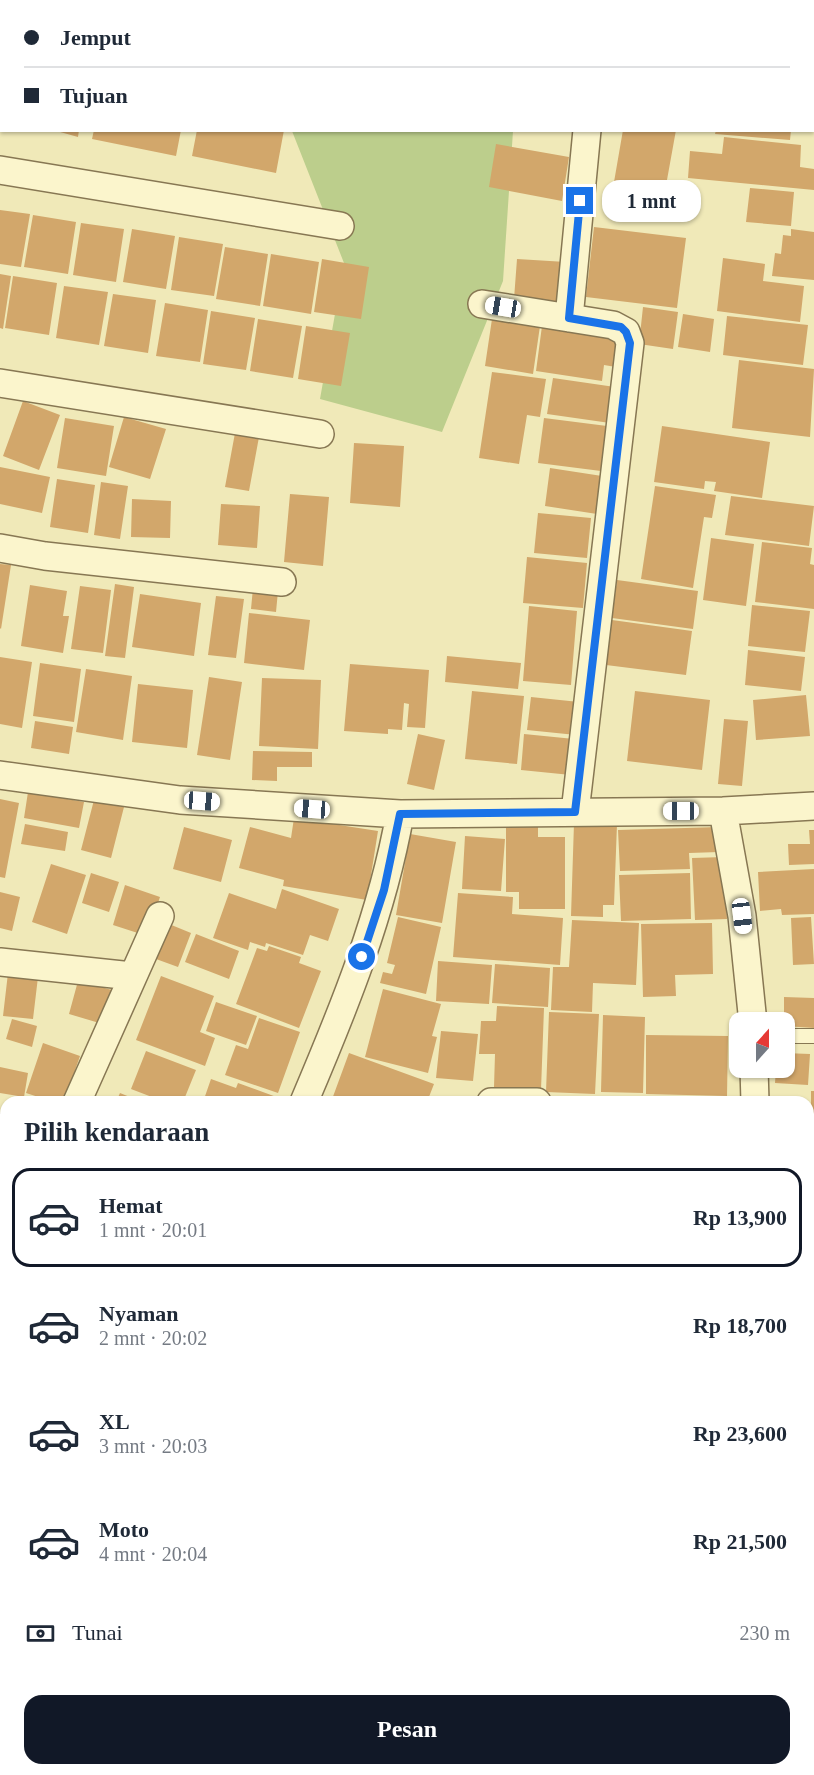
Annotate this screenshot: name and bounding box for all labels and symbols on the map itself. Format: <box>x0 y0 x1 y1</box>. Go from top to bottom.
callout: 1 mnt <box>601 180 700 222</box>
route end <box>566 187 593 214</box>
car <box>484 295 522 319</box>
car <box>183 791 221 811</box>
car <box>293 799 331 819</box>
car <box>663 802 699 820</box>
car <box>731 897 753 935</box>
route start <box>348 943 375 970</box>
north arrow <box>729 1012 795 1078</box>

